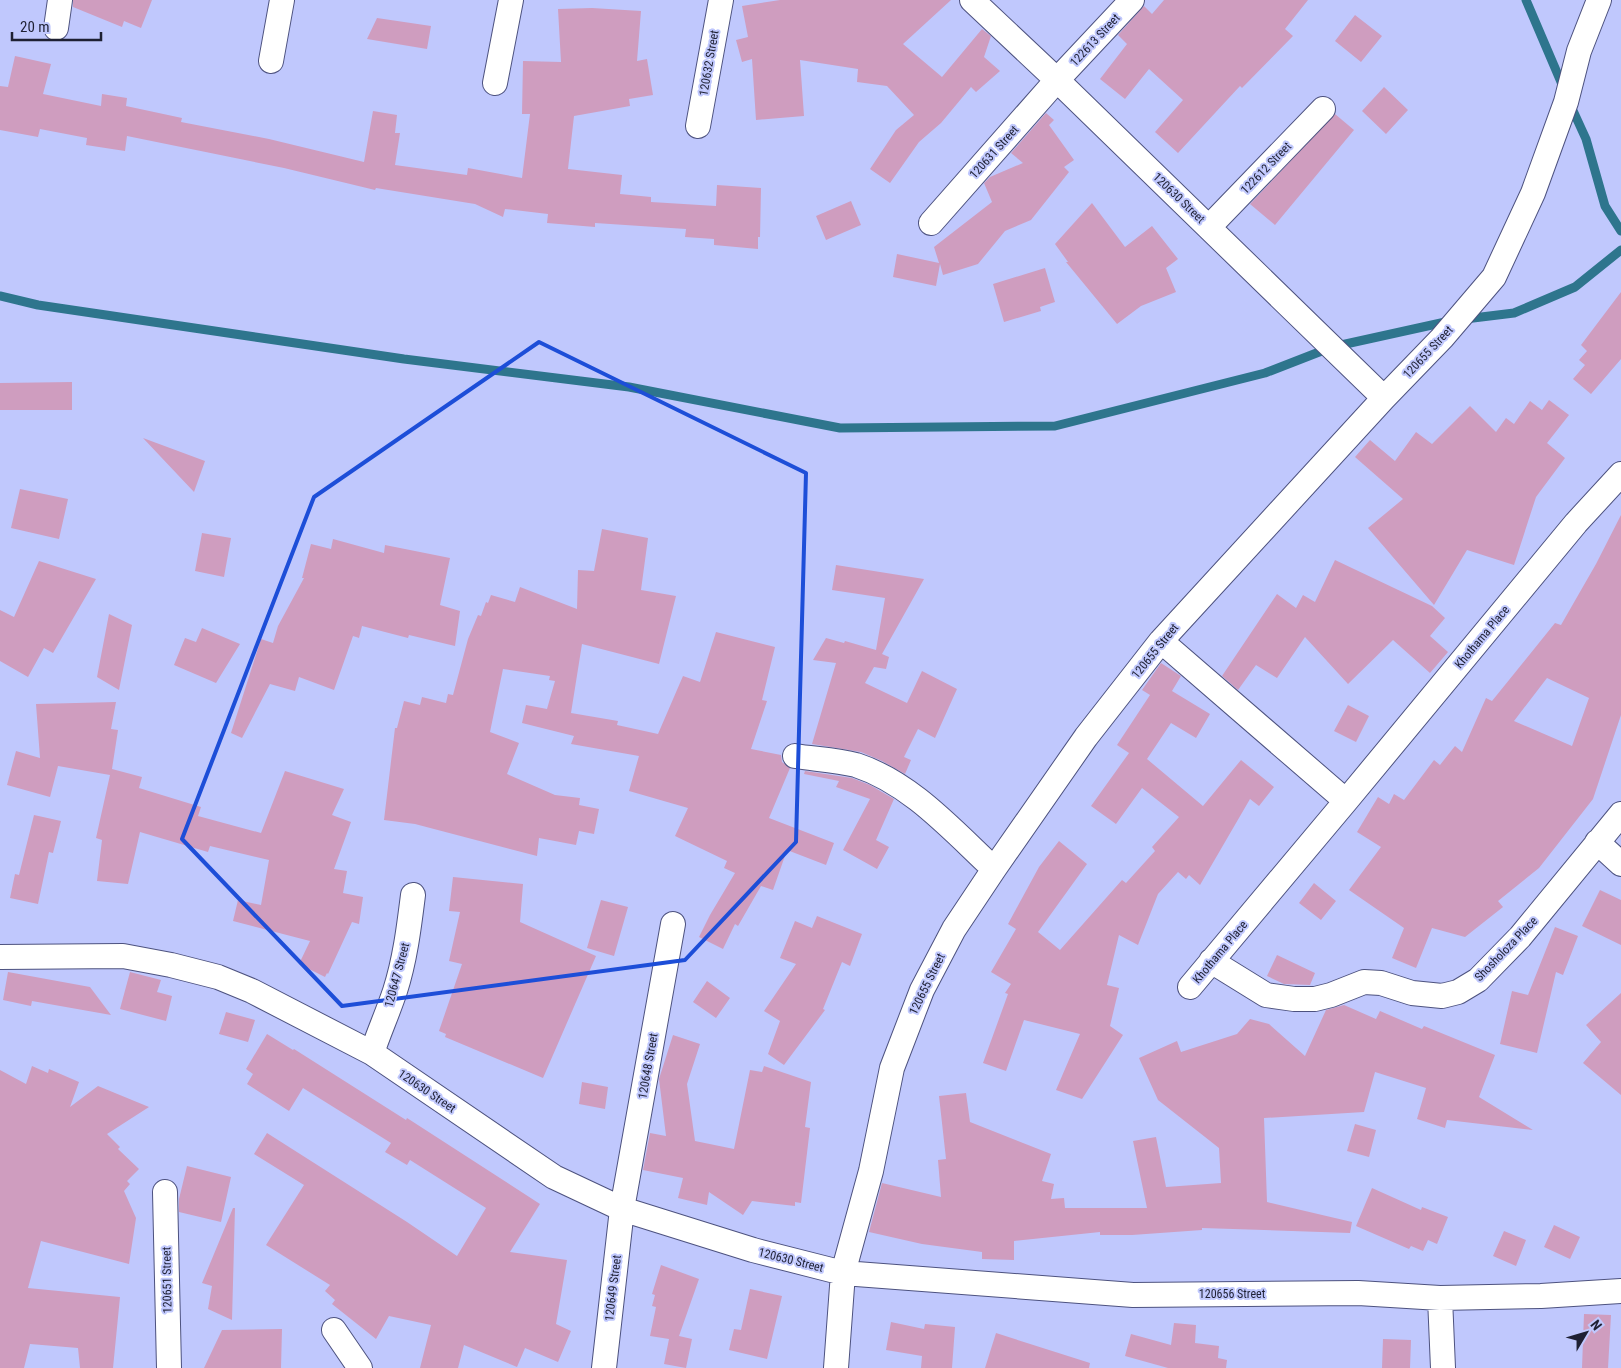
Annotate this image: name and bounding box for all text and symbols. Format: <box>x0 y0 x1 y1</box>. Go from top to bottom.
scale bar <box>12 10 101 42</box>
street label: 122613 Street <box>1067 11 1123 69</box>
text: 20 m <box>20 18 50 36</box>
street label: 120632 Street <box>696 29 722 97</box>
street label: 120631 Street <box>967 122 1022 181</box>
street label: 122612 Street <box>1238 139 1294 197</box>
street label: 120630 Street <box>1150 170 1208 226</box>
street label: 120655 Street <box>1400 323 1456 381</box>
street label: Khothama Place <box>1452 603 1512 671</box>
street label: 120655 Street <box>1129 620 1182 681</box>
street label: Shosholoza Place <box>1472 914 1541 984</box>
street label: Khothama Place <box>1190 918 1250 986</box>
street label: 120647 Street <box>382 941 412 1009</box>
street label: 120655 Street <box>906 951 948 1017</box>
street label: 120648 Street <box>635 1032 661 1100</box>
street label: 120630 Street <box>396 1067 459 1116</box>
street label: 120630 Street <box>757 1245 825 1275</box>
street label: 120651 Street <box>159 1246 175 1313</box>
street label: 120649 Street <box>602 1254 624 1322</box>
street label: 120656 Street <box>1199 1287 1266 1301</box>
north arrow <box>1561 1308 1611 1358</box>
text: N <box>1587 1317 1605 1333</box>

